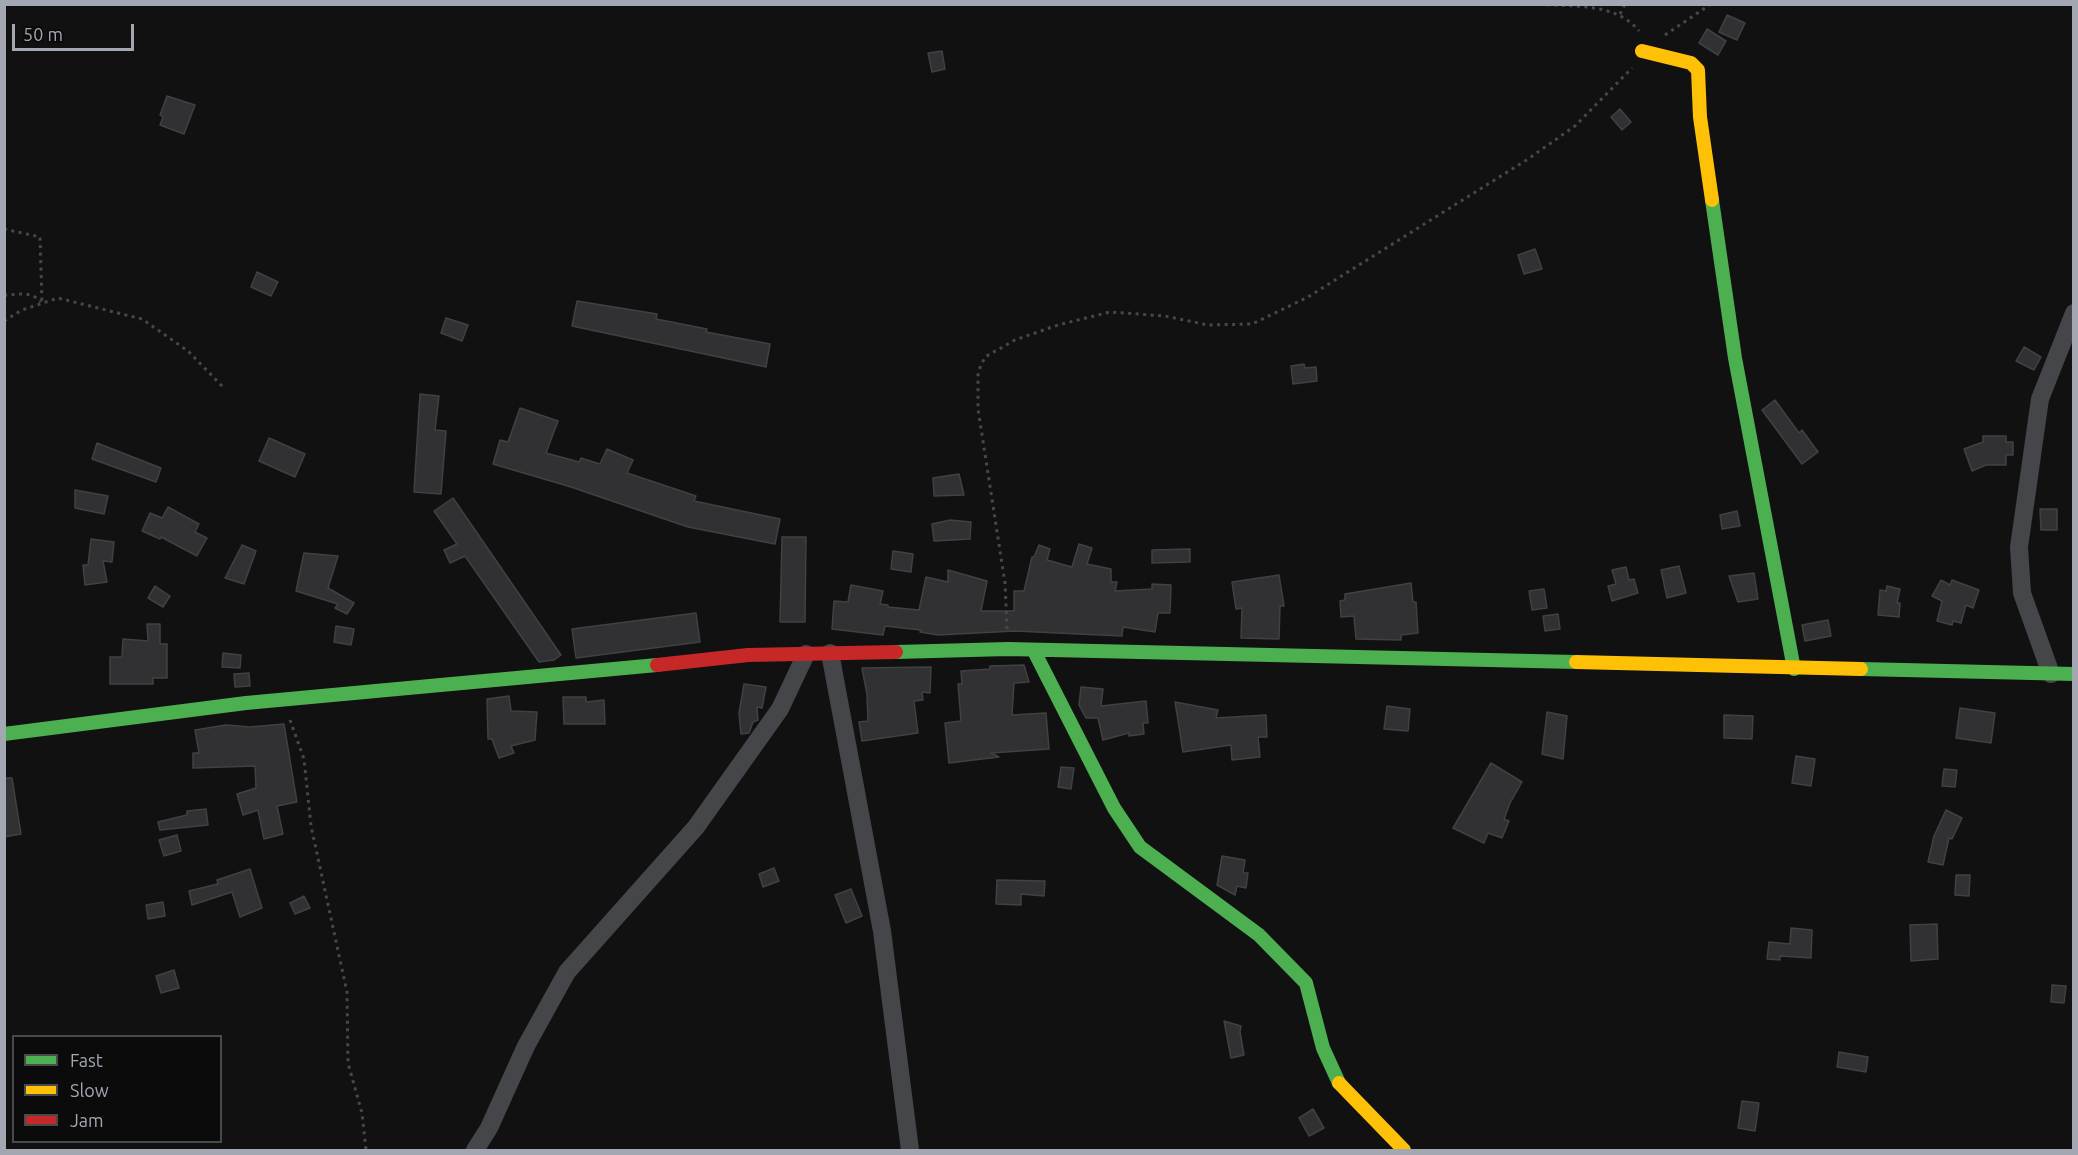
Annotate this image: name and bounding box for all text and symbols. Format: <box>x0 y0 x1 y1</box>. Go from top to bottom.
scale bar <box>15 12 136 50</box>
text: 50 m <box>23 24 63 44</box>
legend <box>12 1035 222 1143</box>
text: Fast <box>70 1050 103 1070</box>
text: Slow <box>70 1080 109 1100</box>
text: Jam <box>70 1110 104 1130</box>

